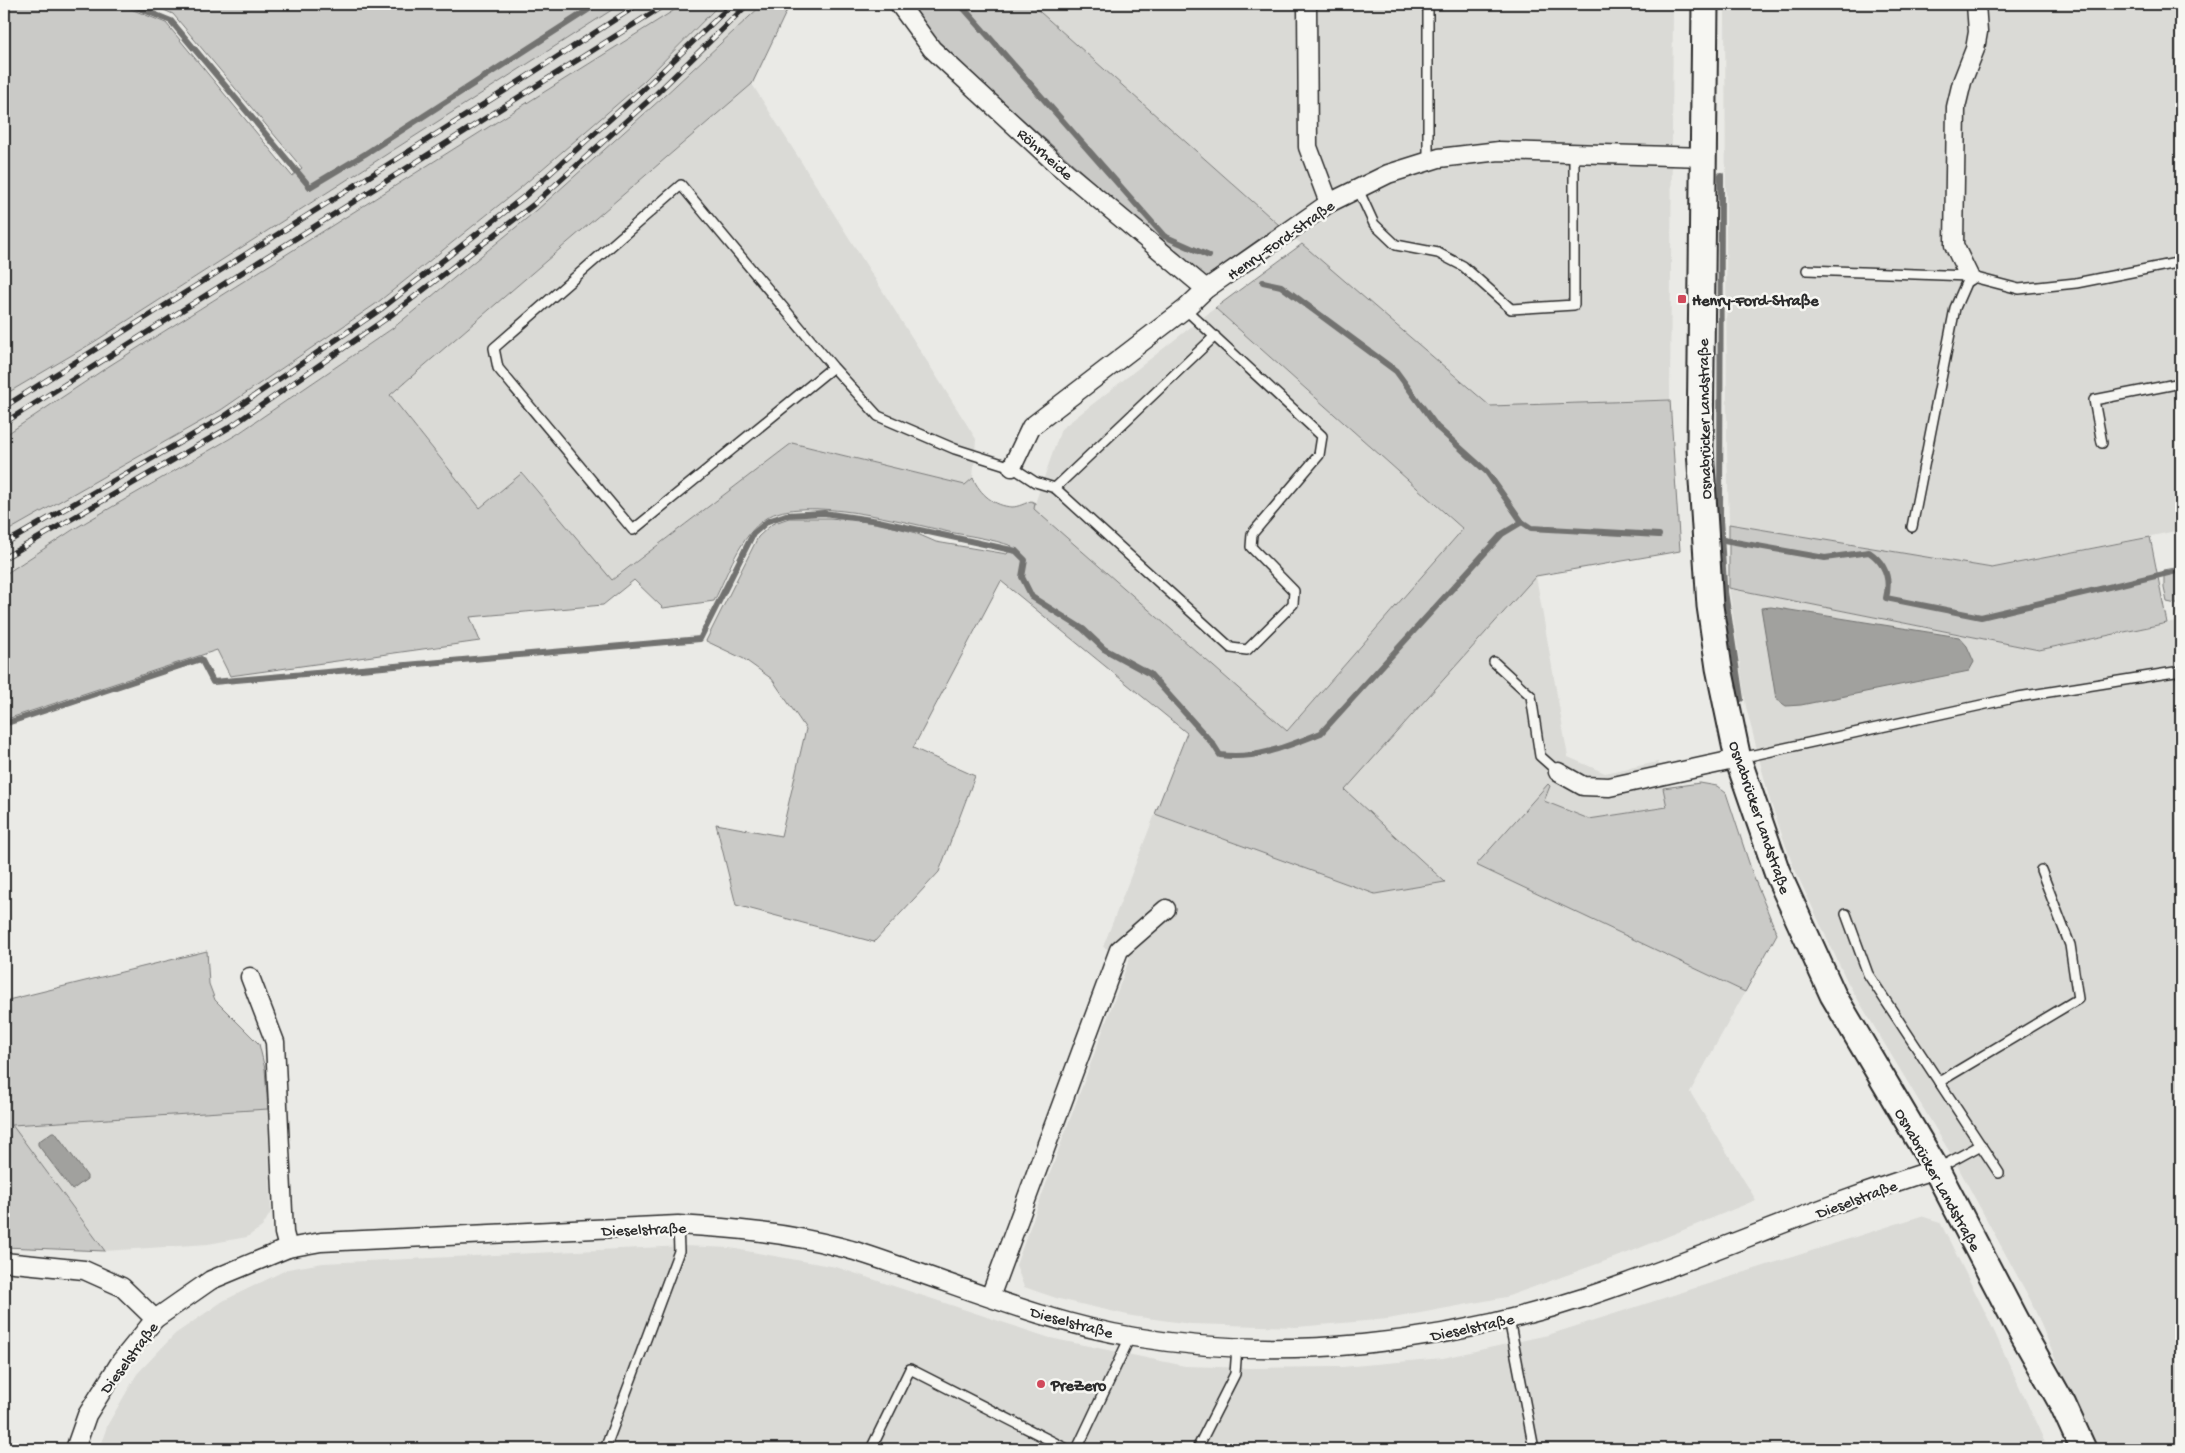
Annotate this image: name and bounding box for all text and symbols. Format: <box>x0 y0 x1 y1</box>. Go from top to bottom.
street label: Röhrheide <box>1012 125 1076 186</box>
street label: Henry-Ford-Straße <box>1225 197 1340 286</box>
marker: Henry-Ford-Straße <box>1676 293 1688 305</box>
place label: Henry-Ford-Straße <box>1692 293 1819 312</box>
street label: Osnabrücker Landstraße <box>1696 338 1717 499</box>
street label: Osnabrücker Landstraße <box>1723 739 1793 898</box>
street label: Osnabrücker Landstraße <box>1889 1106 1984 1256</box>
street label: Dieselstraße <box>1813 1178 1901 1225</box>
street label: Dieselstraße <box>600 1220 688 1243</box>
street label: Dieselstraße <box>1027 1304 1115 1345</box>
street label: Dieselstraße <box>1428 1311 1517 1348</box>
street label: Dieselstraße <box>97 1319 164 1399</box>
marker: PreZero <box>1035 1378 1047 1390</box>
place label: PreZero <box>1050 1378 1107 1397</box>

